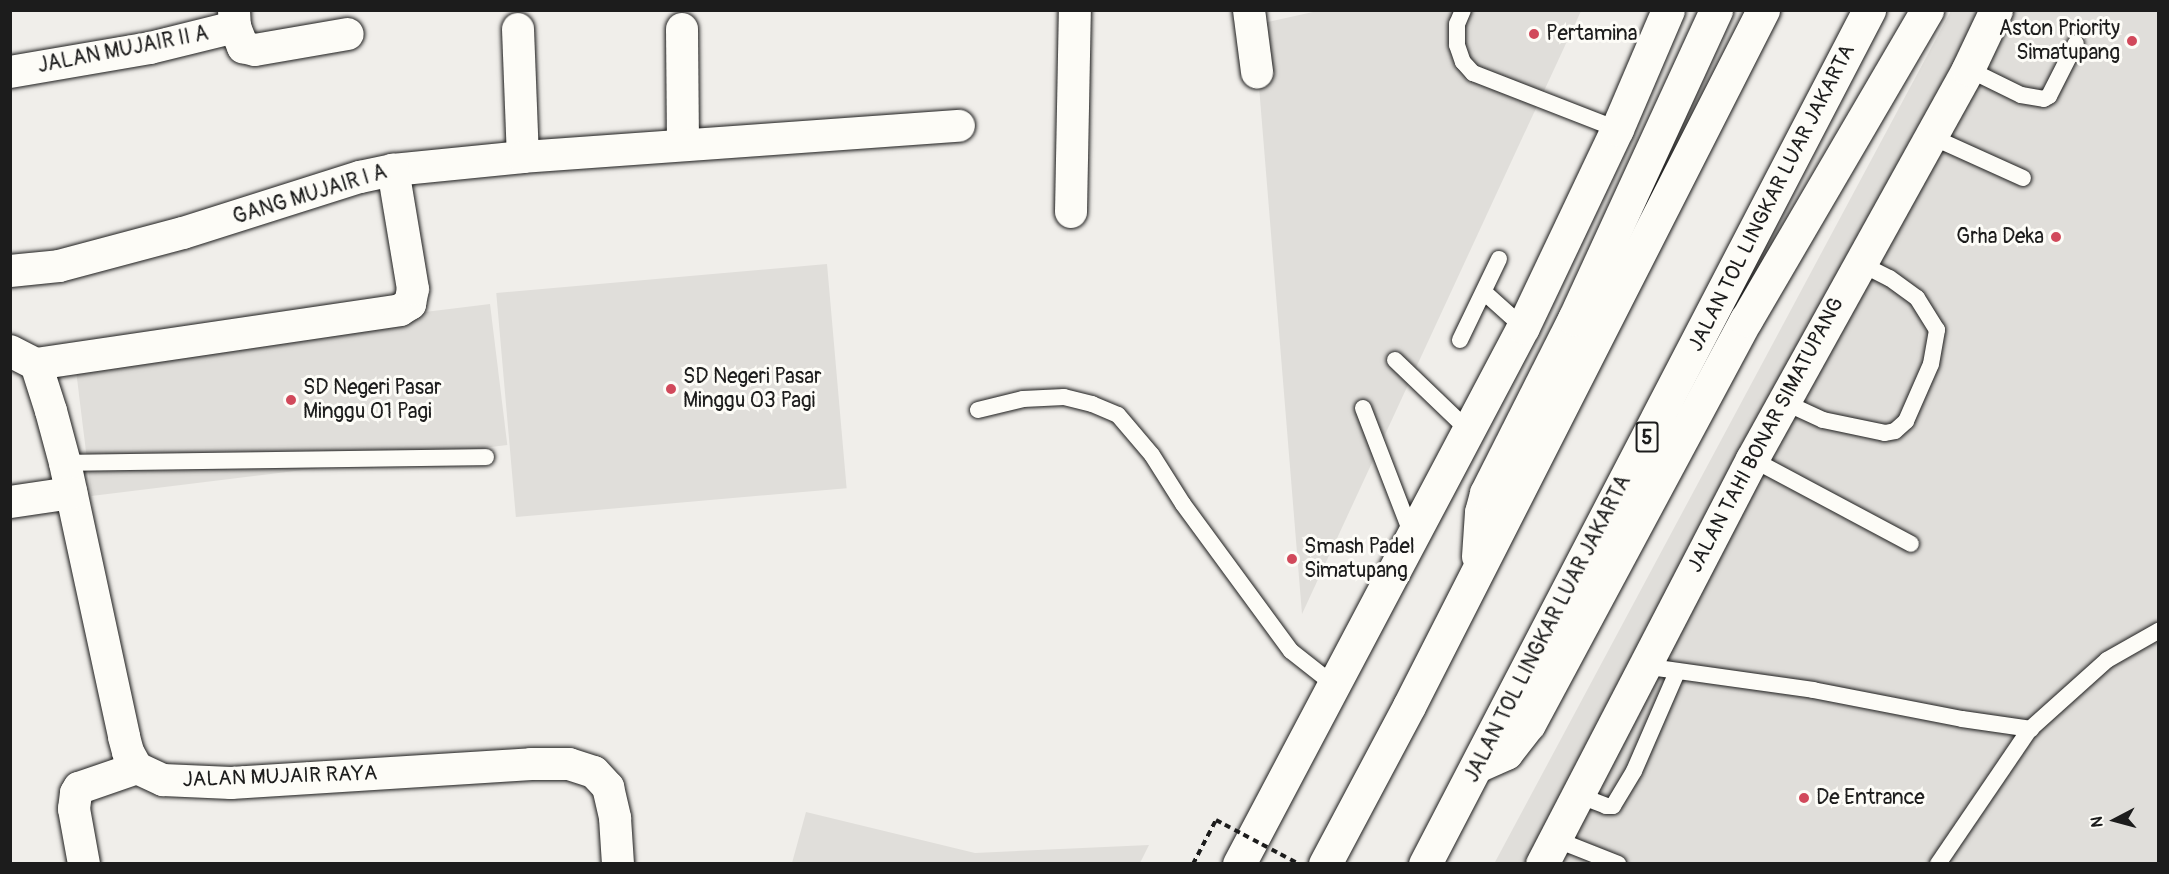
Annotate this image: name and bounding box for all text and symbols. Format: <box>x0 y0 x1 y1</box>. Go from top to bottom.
place label: Aston Priority Simatupang <box>1999 16 2120 66</box>
street label: JALAN MUJAIR II A <box>36 21 210 79</box>
place label: Pertamina <box>1546 21 1637 47</box>
marker: Pertamina <box>1527 27 1541 41</box>
marker: Aston Priority Simatupang <box>2125 34 2139 48</box>
street label: JALAN TOL LINGKAR LUAR JAKARTA <box>1683 40 1861 356</box>
street label: GANG MUJAIR I A <box>230 160 390 230</box>
place label: Grha Deka <box>1956 224 2044 250</box>
marker: Grha Deka <box>2049 230 2063 244</box>
street label: JALAN TAHI BONAR SIMATUPANG <box>1683 293 1849 577</box>
place label: SD Negeri Pasar Minggu 03 Pagi <box>683 364 821 414</box>
place label: SD Negeri Pasar Minggu 01 Pagi <box>303 375 441 425</box>
marker: SD Negeri Pasar Minggu 03 Pagi <box>664 382 678 396</box>
marker: SD Negeri Pasar Minggu 01 Pagi <box>284 393 298 407</box>
road number: 5 <box>1635 420 1659 454</box>
street label: JALAN TOL LINGKAR LUAR JAKARTA <box>1459 471 1637 787</box>
place label: Smash Padel Simatupang <box>1304 534 1415 584</box>
marker: Smash Padel Simatupang <box>1285 552 1299 566</box>
street label: JALAN MUJAIR RAYA <box>182 761 378 793</box>
place label: De Entrance <box>1816 785 1925 811</box>
north arrow <box>2085 790 2145 850</box>
marker: De Entrance <box>1797 791 1811 805</box>
text: N <box>2087 815 2108 828</box>

